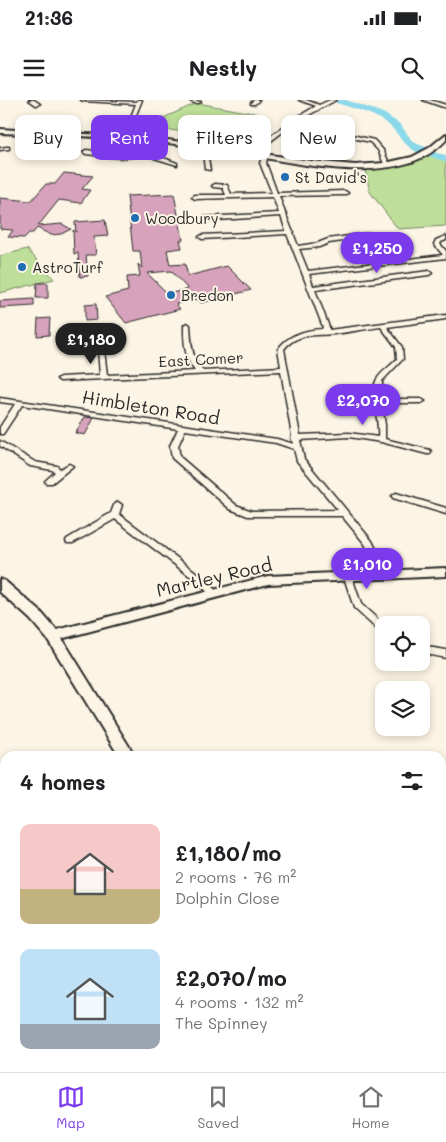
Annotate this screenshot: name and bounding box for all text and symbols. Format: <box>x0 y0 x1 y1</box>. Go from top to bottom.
text: 21:36 <box>25 5 73 30</box>
text: Nestly <box>189 53 257 82</box>
icon: menu <box>20 54 48 82</box>
icon: search <box>398 54 426 82</box>
chip: Buy <box>15 115 81 160</box>
chip: Rent <box>91 115 168 160</box>
chip: Filters <box>178 115 271 160</box>
chip: New <box>281 115 355 160</box>
place label: St David's <box>295 167 367 187</box>
marker: St David's <box>279 171 291 183</box>
place label: Woodbury <box>145 208 219 228</box>
marker: Woodbury <box>129 212 141 224</box>
pin: £1,250 <box>336 232 418 274</box>
text: £1,250 <box>352 237 402 258</box>
place label: AstroTurf <box>32 257 104 277</box>
marker: AstroTurf <box>16 261 28 273</box>
place label: Bredon <box>181 285 234 305</box>
marker: Bredon <box>165 289 177 301</box>
pin: £1,180 <box>50 322 132 365</box>
text: £1,180 <box>66 328 116 349</box>
street label: East Comer <box>158 347 244 371</box>
street label: Himbleton Road <box>80 384 222 430</box>
pin: £2,070 <box>322 384 404 426</box>
text: £2,070 <box>336 389 390 410</box>
pin: £1,010 <box>326 548 408 590</box>
street label: Martley Road <box>154 552 274 602</box>
text: £1,010 <box>342 553 392 574</box>
map controls <box>375 616 430 736</box>
button: locate <box>375 616 430 671</box>
button: layers <box>375 681 430 736</box>
icon: filters <box>398 767 426 795</box>
text: 4 homes <box>20 768 106 795</box>
text: £1,180/mo <box>175 839 281 866</box>
icon: home <box>60 844 120 904</box>
text: 2 rooms · 76 m² <box>175 866 296 887</box>
text: Dolphin Close <box>175 887 280 908</box>
text: £2,070/mo <box>175 964 287 991</box>
icon: home <box>60 969 120 1029</box>
text: 4 rooms · 132 m² <box>175 991 304 1012</box>
text: The Spinney <box>175 1012 268 1033</box>
tab: Map <box>56 1083 85 1132</box>
tab: Saved <box>197 1083 239 1132</box>
tab: Home <box>352 1083 390 1132</box>

